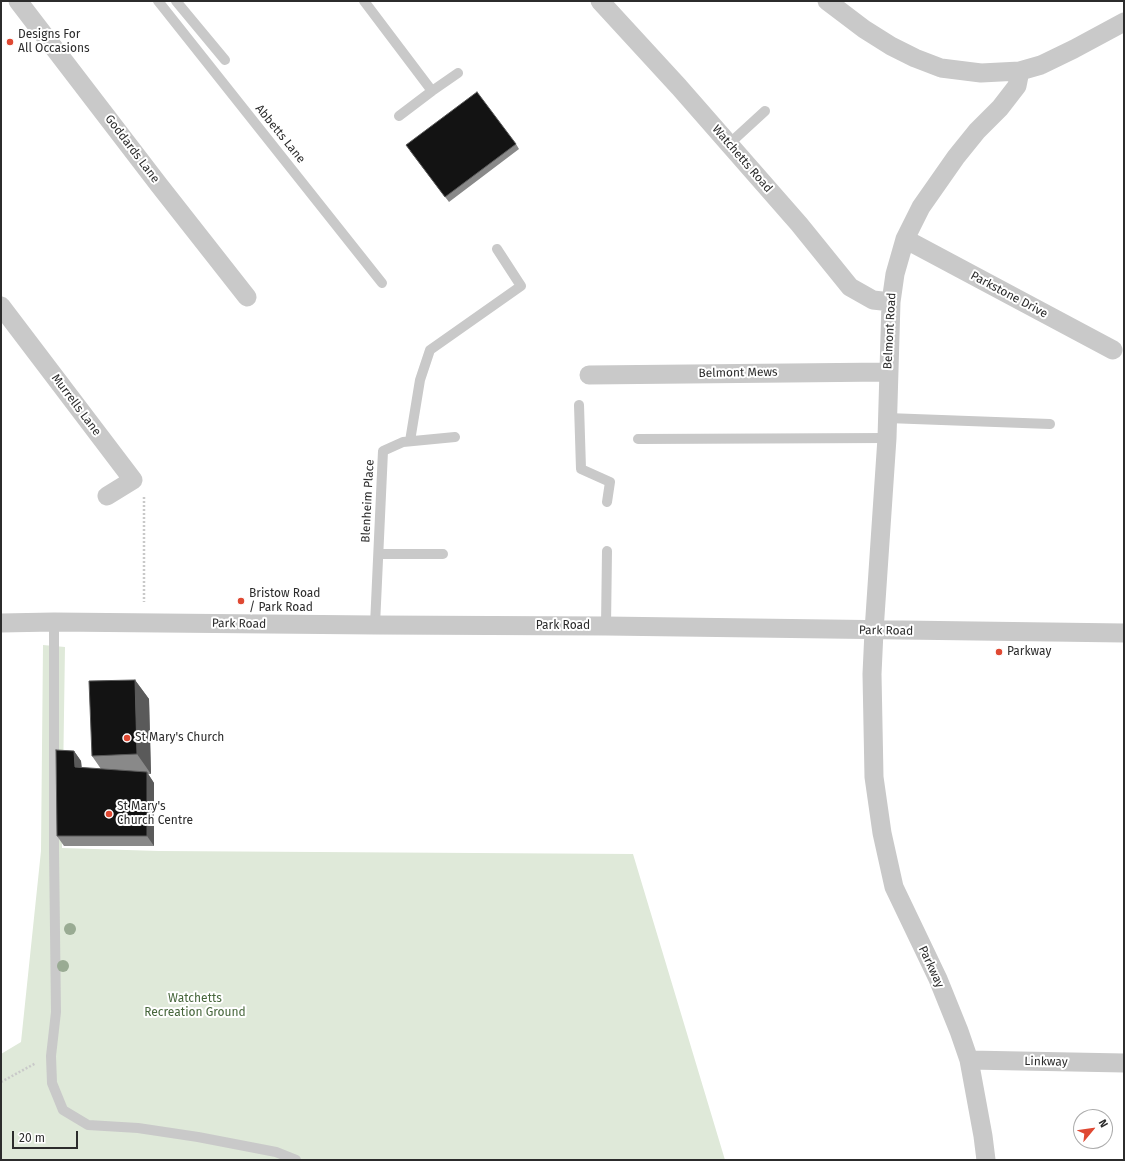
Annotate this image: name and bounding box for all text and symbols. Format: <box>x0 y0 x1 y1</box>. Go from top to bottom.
place label: Designs For All Occasions <box>18 28 90 56</box>
marker: Designs For All Occasions <box>5 37 15 47</box>
street label: Abbetts Lane <box>252 102 308 166</box>
street label: Goddards Lane <box>102 112 162 186</box>
street label: Watchetts Road <box>709 122 775 196</box>
street label: Parkstone Drive <box>968 269 1050 321</box>
street label: Belmont Road <box>881 292 899 370</box>
street label: Belmont Mews <box>698 365 778 381</box>
street label: Murrells Lane <box>48 371 104 439</box>
street label: Blenheim Place <box>359 459 377 543</box>
place label: Bristow Road / Park Road <box>249 587 321 615</box>
marker: Bristow Road / Park Road <box>236 596 246 606</box>
street label: Park Road <box>212 616 266 632</box>
street label: Park Road <box>536 619 590 633</box>
street label: Park Road <box>859 623 913 639</box>
place label: Parkway <box>1007 645 1051 659</box>
marker: Parkway <box>994 647 1004 657</box>
place label: St Mary's Church <box>135 731 224 745</box>
marker: St Mary's Church <box>122 733 132 743</box>
place label: St Mary's Church Centre <box>117 800 193 828</box>
marker: St Mary's Church Centre <box>104 809 114 819</box>
street label: Parkway <box>915 944 947 990</box>
park label: Watchetts Recreation Ground <box>144 992 246 1020</box>
street label: Linkway <box>1024 1054 1068 1070</box>
north arrow <box>1073 1109 1113 1149</box>
text: N <box>1096 1117 1111 1130</box>
scale bar <box>14 1123 80 1149</box>
text: 20 m <box>19 1131 45 1145</box>

